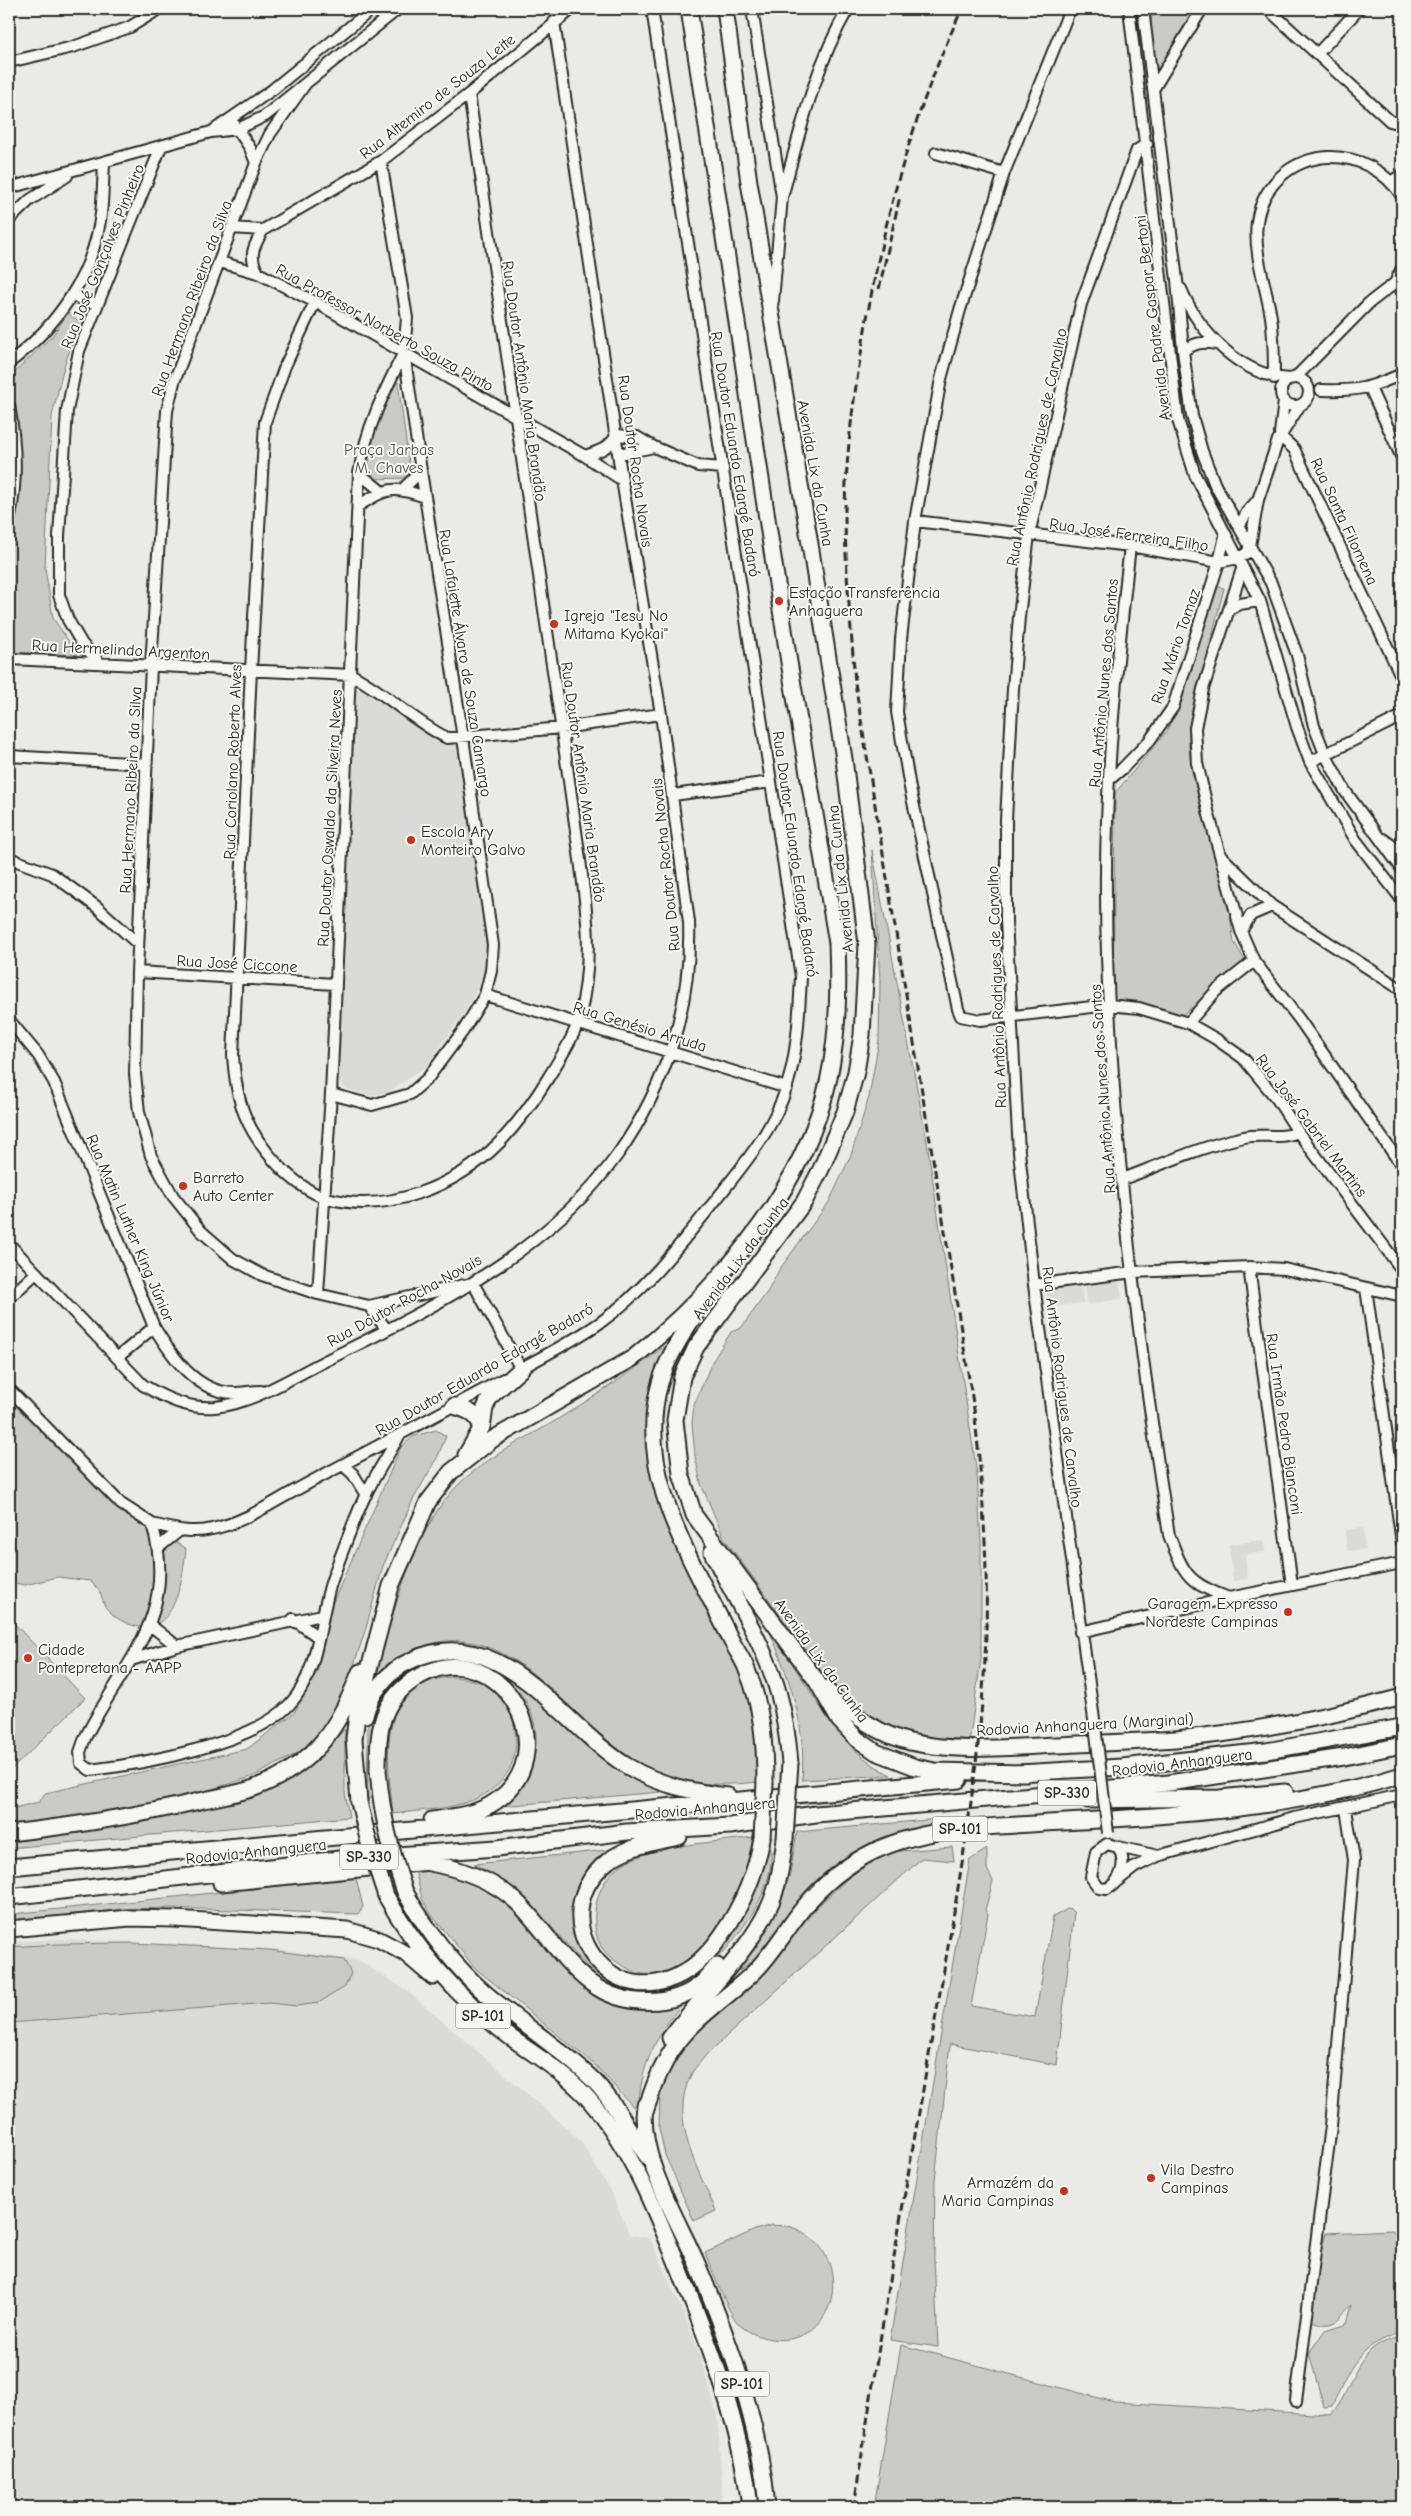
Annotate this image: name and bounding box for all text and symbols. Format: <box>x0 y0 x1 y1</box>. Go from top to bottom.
street label: Rua Altemiro de Souza Leite <box>356 31 519 163</box>
street label: Rua José Gonçalves Pinheiro <box>58 161 148 351</box>
street label: Rua Hermano Ribeiro da Silva <box>148 198 236 399</box>
street label: Avenida Padre Gaspar Bertoni <box>1131 214 1175 422</box>
street label: Rua Professor Norberto Souza Pinto <box>272 260 497 395</box>
street label: Rua Doutor Antônio Maria Brandão <box>498 260 550 503</box>
street label: Rua Antônio Rodrigues de Carvalho <box>1003 327 1071 568</box>
street label: Rua Doutor Eduardo Edargé Badaró <box>707 330 763 578</box>
street label: Rua Doutor Rocha Novais <box>614 374 656 549</box>
street label: Avenida Lix da Cunha <box>793 398 837 548</box>
park label: Praça Jarbas M. Chaves <box>344 441 434 477</box>
street label: Rua Santa Filomena <box>1307 455 1381 588</box>
street label: Rua José Ferreira Filho <box>1048 515 1210 555</box>
street label: Rua Lafaiette Álvaro de Souza Camargo <box>435 528 496 798</box>
street label: Rua Antônio Nunes dos Santos <box>1086 577 1122 788</box>
place label: Estação Transferência Anhaguera <box>789 584 940 620</box>
street label: Rua Mário Tomaz <box>1148 586 1204 706</box>
marker: Estação Transferência Anhaguera <box>773 595 785 607</box>
place label: Igreja "Iesu No Mitama Kyokai" <box>564 607 668 643</box>
marker: Igreja "Iesu No Mitama Kyokai" <box>548 618 560 630</box>
street label: Rua Hermelindo Argenton <box>31 636 211 664</box>
street label: Rua Doutor Antônio Maria Brandão <box>557 661 609 904</box>
street label: Rua Coriolano Roberto Alves <box>221 664 245 860</box>
street label: Rua Hermano Ribeiro da Silva <box>117 686 145 894</box>
street label: Rua Doutor Oswaldo da Silveira Neves <box>314 688 346 947</box>
street label: Rua Doutor Eduardo Edargé Badaró <box>769 730 821 978</box>
street label: Rua Doutor Rocha Novais <box>648 777 684 952</box>
street label: Avenida Lix da Cunha <box>824 804 858 954</box>
place label: Escola Ary Monteiro Galvo <box>421 823 525 859</box>
marker: Escola Ary Monteiro Galvo <box>405 834 417 846</box>
street label: Rua Antônio Rodrigues de Carvalho <box>984 865 1010 1109</box>
street label: Rua José Ciccone <box>176 952 298 976</box>
street label: Rua Antônio Nunes dos Santos <box>1087 983 1119 1194</box>
street label: Rua Genésio Arruda <box>571 998 709 1056</box>
street label: Rua José Gabriel Martins <box>1252 1051 1371 1201</box>
street label: Rua Matin Luther King Júnior <box>82 1132 178 1326</box>
place label: Barreto Auto Center <box>193 1169 274 1205</box>
marker: Barreto Auto Center <box>177 1180 189 1192</box>
street label: Avenida Lix da Cunha <box>689 1194 793 1323</box>
street label: Rua Doutor Rocha Novais <box>324 1251 485 1351</box>
street label: Rua Antônio Rodrigues de Carvalho <box>1038 1266 1086 1509</box>
street label: Rua Doutor Eduardo Edargé Badaró <box>372 1300 597 1440</box>
street label: Rua Irmão Pedro Bianconi <box>1262 1332 1306 1516</box>
street label: Avenida Lix da Cunha <box>770 1595 872 1726</box>
place label: Garagem Expresso Nordeste Campinas <box>1145 1595 1278 1631</box>
marker: Garagem Expresso Nordeste Campinas <box>1282 1606 1294 1618</box>
place label: Cidade Pontepretana - AAPP <box>38 1641 181 1677</box>
marker: Cidade Pontepretana - AAPP <box>22 1652 34 1664</box>
street label: Rodovia Anhanguera (Marginal) <box>976 1710 1194 1740</box>
street label: Rodovia Anhanguera <box>1111 1745 1253 1781</box>
road number: SP-330 <box>1038 1780 1096 1806</box>
street label: Rodovia Anhanguera <box>634 1794 776 1824</box>
road number: SP-101 <box>932 1816 988 1842</box>
street label: Rodovia Anhanguera <box>185 1836 327 1868</box>
road number: SP-330 <box>340 1844 398 1870</box>
road number: SP-101 <box>456 2004 510 2028</box>
place label: Vila Destro Campinas <box>1161 2161 1234 2197</box>
marker: Vila Destro Campinas <box>1145 2172 1157 2184</box>
place label: Armazém da Maria Campinas <box>942 2174 1054 2210</box>
marker: Armazém da Maria Campinas <box>1058 2185 1070 2197</box>
road number: SP-101 <box>714 2372 770 2396</box>

